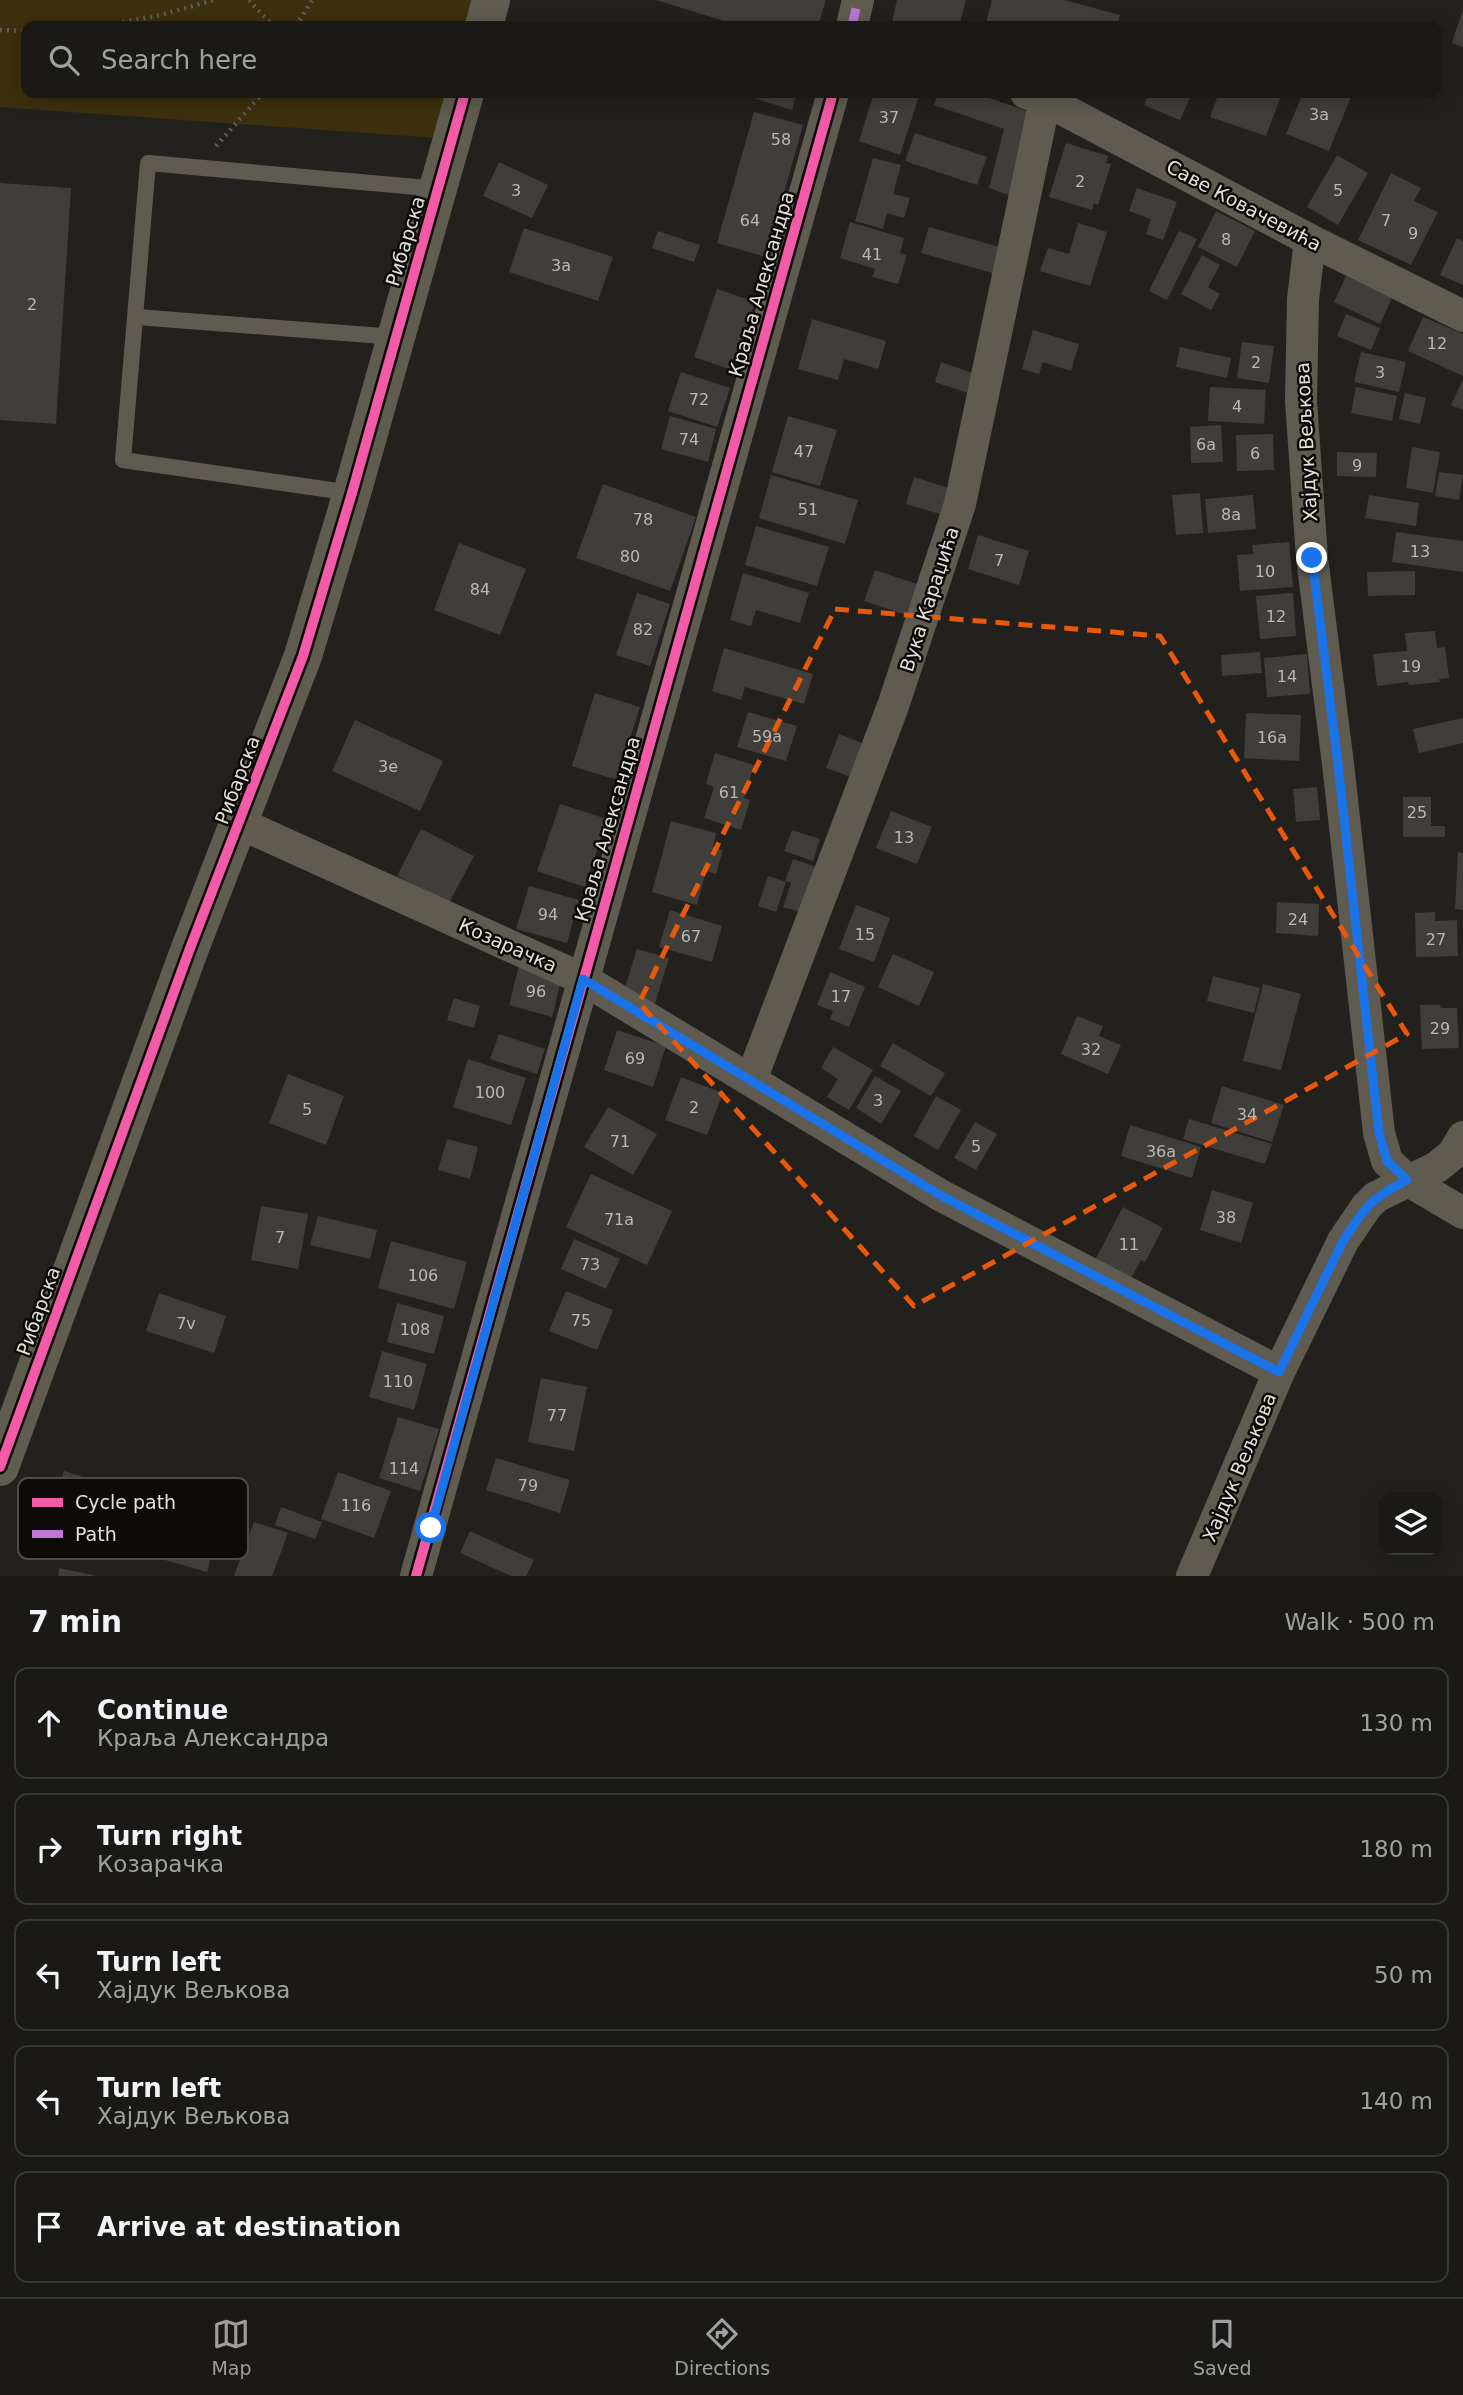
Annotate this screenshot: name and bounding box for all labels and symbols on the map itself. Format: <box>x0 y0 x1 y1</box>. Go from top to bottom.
house number: 3a <box>1309 105 1329 124</box>
house number: 37 <box>879 108 899 127</box>
house number: 58 <box>771 130 791 149</box>
street label: Саве Ковачевића <box>1163 155 1325 255</box>
house number: 2 <box>1075 172 1085 191</box>
house number: 3 <box>511 181 521 200</box>
house number: 5 <box>1333 181 1343 200</box>
street label: Краља Александра <box>724 189 798 379</box>
street label: Рибарска <box>381 193 429 289</box>
house number: 64 <box>740 211 760 230</box>
house number: 7 <box>1381 211 1391 230</box>
house number: 9 <box>1408 224 1418 243</box>
house number: 8 <box>1221 230 1231 249</box>
house number: 41 <box>862 245 882 264</box>
house number: 3a <box>551 256 571 275</box>
house number: 2 <box>27 295 37 314</box>
house number: 12 <box>1427 334 1447 353</box>
house number: 2 <box>1251 353 1261 372</box>
street label: Хајдук Вељкова <box>1291 362 1321 522</box>
house number: 3 <box>1375 363 1385 382</box>
house number: 72 <box>689 390 709 409</box>
house number: 4 <box>1232 397 1242 416</box>
house number: 74 <box>679 430 699 449</box>
house number: 6a <box>1196 435 1216 454</box>
house number: 47 <box>794 442 814 461</box>
house number: 6 <box>1250 444 1260 463</box>
house number: 9 <box>1352 456 1362 475</box>
house number: 51 <box>798 500 818 519</box>
house number: 8a <box>1221 505 1241 524</box>
house number: 78 <box>633 510 653 529</box>
street label: Вука Караџића <box>895 524 963 674</box>
route end <box>1296 542 1327 573</box>
house number: 13 <box>1410 542 1430 561</box>
house number: 80 <box>620 547 640 566</box>
house number: 7 <box>994 551 1004 570</box>
house number: 10 <box>1255 562 1275 581</box>
house number: 84 <box>470 580 490 599</box>
house number: 12 <box>1266 607 1286 626</box>
house number: 82 <box>633 620 653 639</box>
house number: 19 <box>1401 657 1421 676</box>
house number: 14 <box>1277 667 1297 686</box>
house number: 59a <box>752 727 782 746</box>
house number: 16a <box>1257 728 1287 747</box>
street label: Рибарска <box>210 733 264 827</box>
street label: Краља Александра <box>570 734 644 924</box>
house number: 3e <box>378 757 398 776</box>
house number: 61 <box>719 783 739 802</box>
house number: 25 <box>1407 803 1427 822</box>
house number: 13 <box>894 828 914 847</box>
house number: 94 <box>538 905 558 924</box>
house number: 24 <box>1288 910 1308 929</box>
street label: Козарачка <box>456 914 560 976</box>
house number: 15 <box>855 925 875 944</box>
house number: 67 <box>681 927 701 946</box>
house number: 27 <box>1426 930 1446 949</box>
house number: 96 <box>526 982 546 1001</box>
house number: 17 <box>831 987 851 1006</box>
house number: 29 <box>1430 1019 1450 1038</box>
house number: 32 <box>1081 1040 1101 1059</box>
house number: 69 <box>625 1049 645 1068</box>
house number: 100 <box>475 1083 505 1102</box>
house number: 3 <box>873 1091 883 1110</box>
house number: 2 <box>689 1098 699 1117</box>
house number: 5 <box>302 1100 312 1119</box>
house number: 34 <box>1237 1105 1257 1124</box>
house number: 71 <box>610 1132 630 1151</box>
house number: 5 <box>971 1137 981 1156</box>
house number: 36a <box>1146 1142 1176 1161</box>
house number: 38 <box>1216 1208 1236 1227</box>
house number: 71a <box>604 1210 634 1229</box>
house number: 7 <box>275 1228 285 1247</box>
house number: 11 <box>1119 1235 1139 1254</box>
house number: 73 <box>580 1255 600 1274</box>
street label: Рибарска <box>12 1264 64 1358</box>
house number: 106 <box>408 1266 438 1285</box>
house number: 75 <box>571 1311 591 1330</box>
house number: 7v <box>176 1314 196 1333</box>
house number: 108 <box>400 1320 430 1339</box>
house number: 110 <box>383 1372 413 1391</box>
street label: Хајдук Вељкова <box>1198 1389 1280 1545</box>
house number: 77 <box>547 1406 567 1425</box>
house number: 114 <box>389 1459 419 1478</box>
house number: 79 <box>518 1476 538 1495</box>
legend <box>18 1478 248 1559</box>
text: Cycle path <box>75 1491 176 1513</box>
house number: 116 <box>341 1496 371 1515</box>
route start <box>415 1512 446 1543</box>
text: Path <box>75 1523 117 1545</box>

